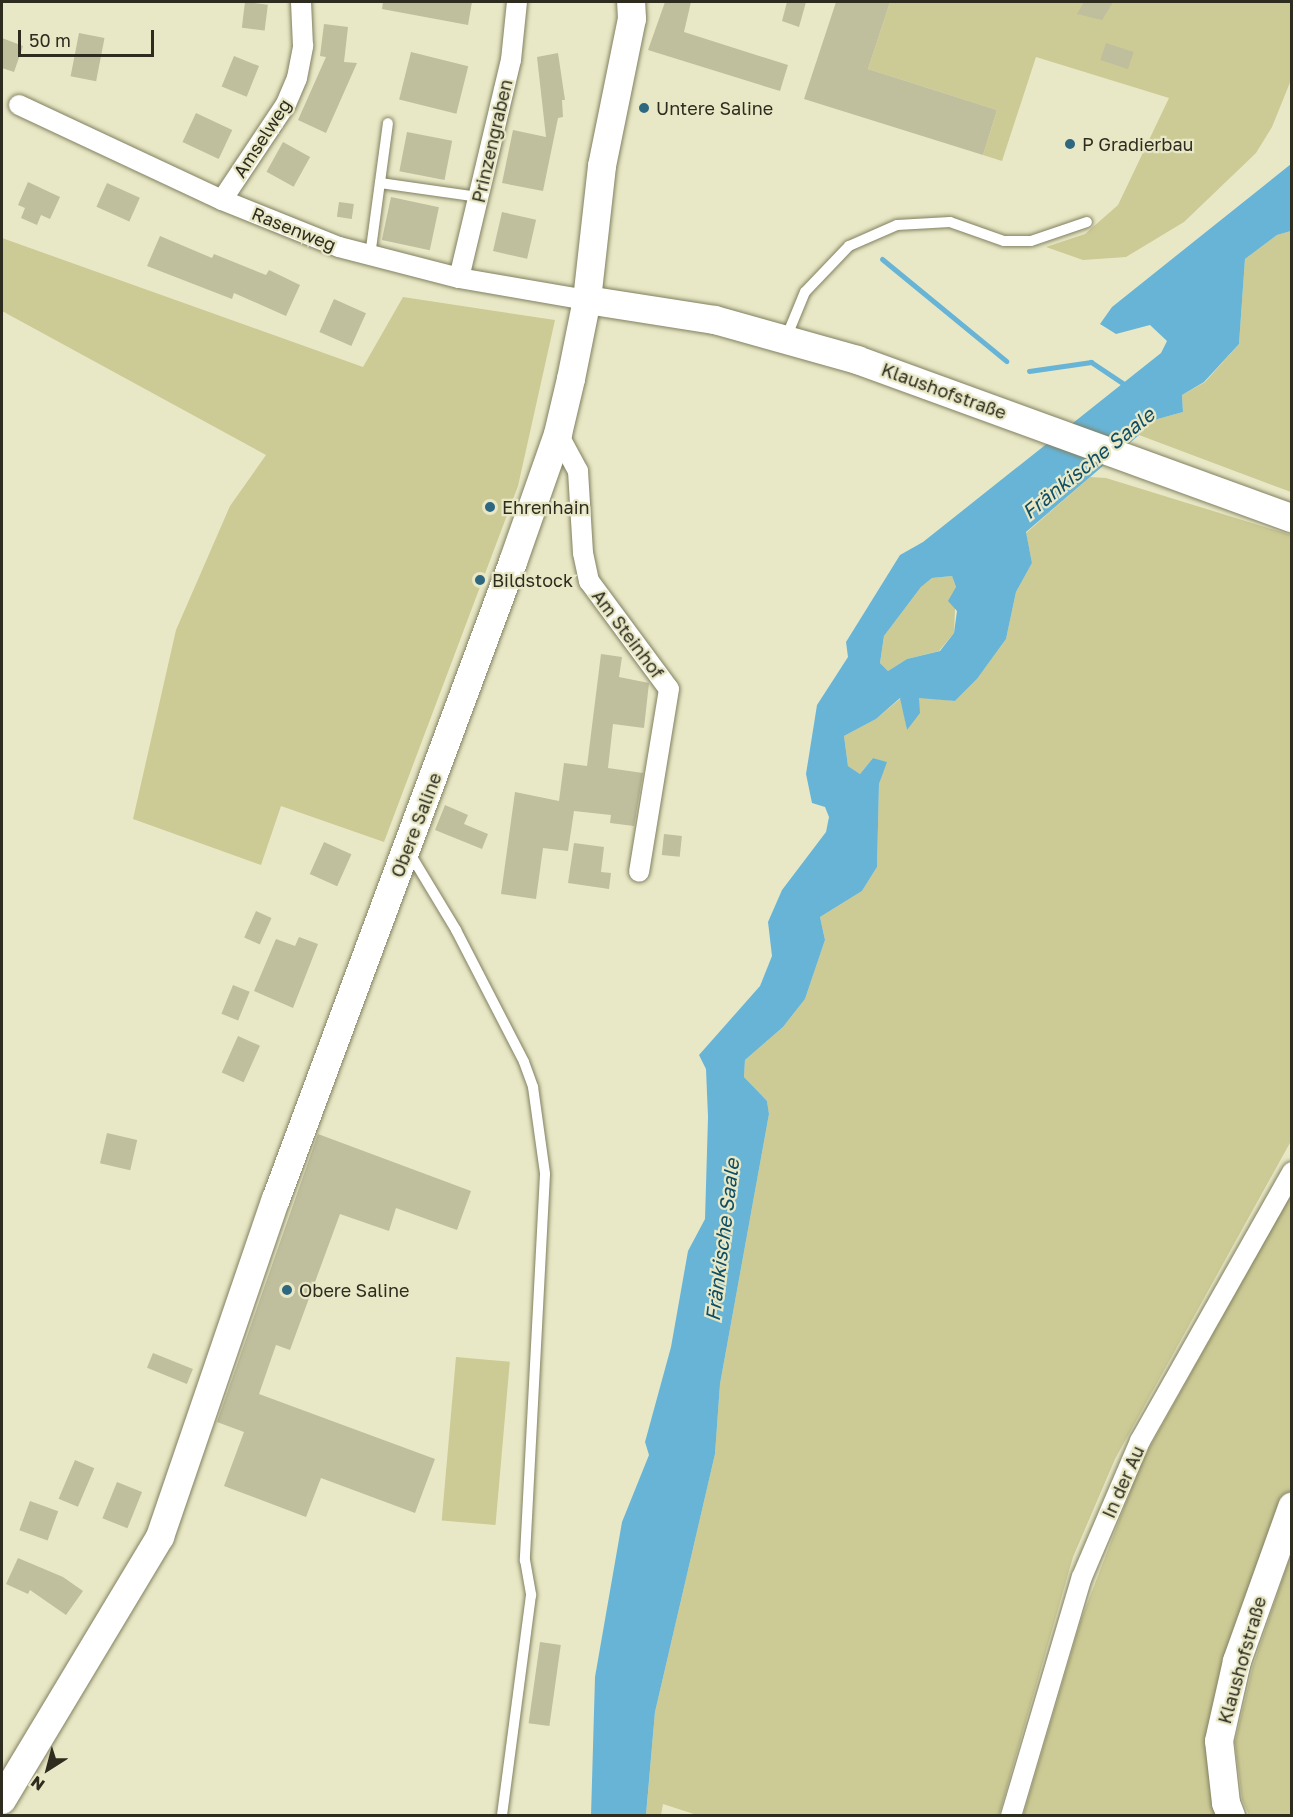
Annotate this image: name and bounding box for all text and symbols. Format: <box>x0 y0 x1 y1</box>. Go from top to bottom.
scale bar <box>21 18 158 56</box>
text: 50 m <box>29 29 71 51</box>
street label: Prinzengraben <box>467 77 517 205</box>
street label: Amselweg <box>229 95 295 181</box>
place label: Untere Saline <box>656 97 773 119</box>
marker: Untere Saline <box>637 101 651 115</box>
place label: P Gradierbau <box>1082 133 1193 155</box>
marker: P Gradierbau <box>1063 137 1077 151</box>
street label: Rasenweg <box>249 202 339 256</box>
street label: Klaushofstraße <box>879 358 1009 424</box>
water label: Fränkische Saale <box>1017 402 1159 524</box>
place label: Ehrenhain <box>502 496 590 518</box>
marker: Ehrenhain <box>483 500 497 514</box>
place label: Bildstock <box>492 569 573 591</box>
marker: Bildstock <box>473 573 487 587</box>
street label: Am Steinhof <box>588 585 668 683</box>
street label: Obere Saline <box>386 770 446 880</box>
water label: Fränkische Saale <box>700 1157 744 1323</box>
place label: Obere Saline <box>299 1279 409 1301</box>
marker: Obere Saline <box>280 1283 294 1297</box>
street label: In der Au <box>1098 1443 1148 1521</box>
street label: Klaushofstraße <box>1213 1594 1271 1726</box>
north arrow <box>18 1739 78 1799</box>
text: N <box>27 1772 48 1795</box>

